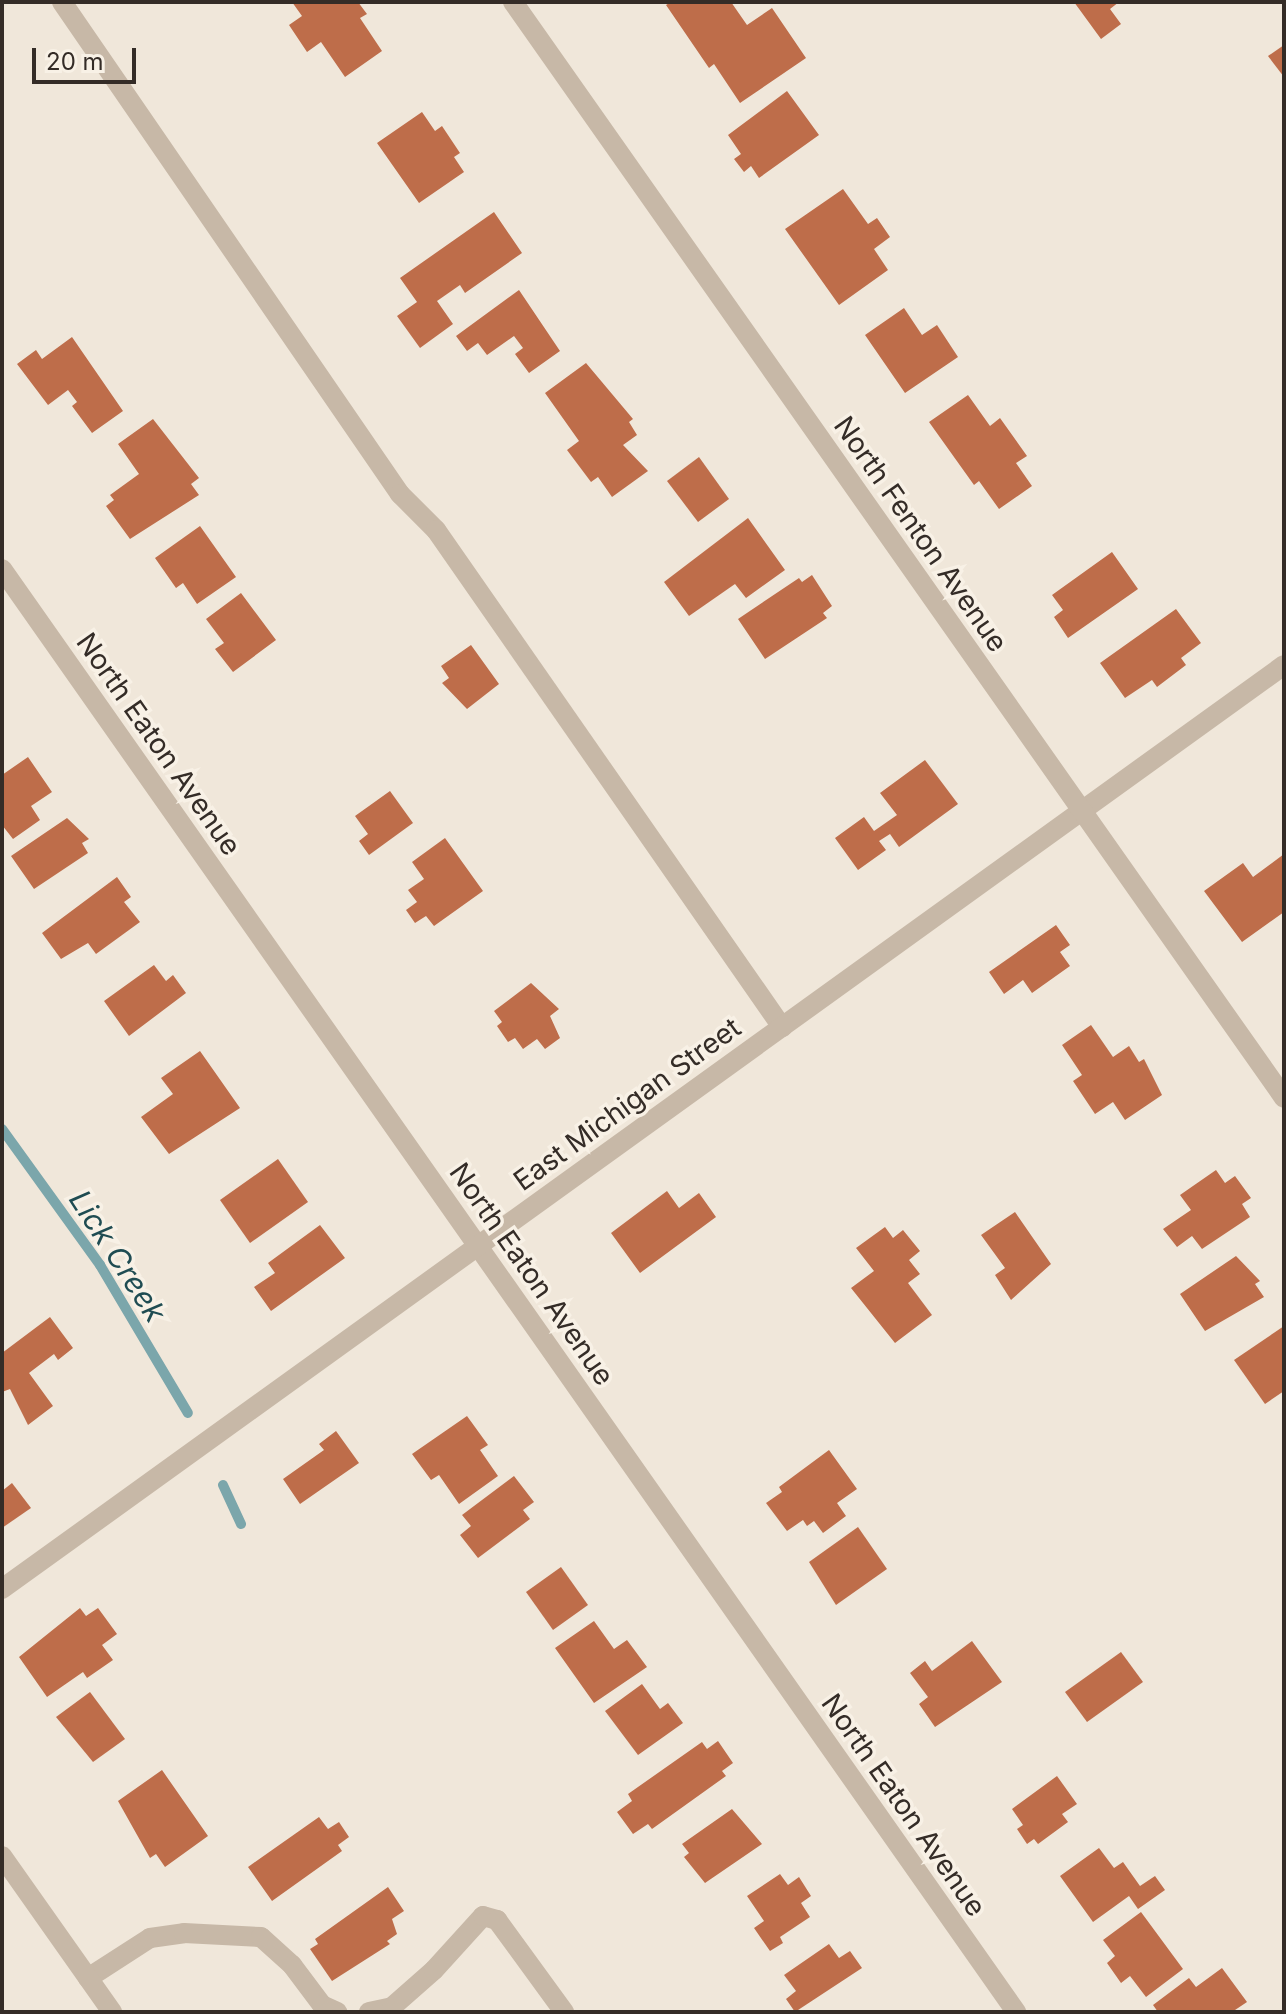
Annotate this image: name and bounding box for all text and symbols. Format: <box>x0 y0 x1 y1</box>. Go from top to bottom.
scale bar <box>36 32 140 82</box>
text: 20 m <box>46 47 104 76</box>
street label: North Fenton Avenue <box>827 410 1015 658</box>
street label: North Eaton Avenue <box>70 626 248 862</box>
street label: East Michigan Street <box>507 1010 747 1198</box>
street label: North Eaton Avenue <box>443 1156 621 1392</box>
water label: Lick Creek <box>62 1183 174 1329</box>
street label: North Eaton Avenue <box>815 1687 993 1923</box>

